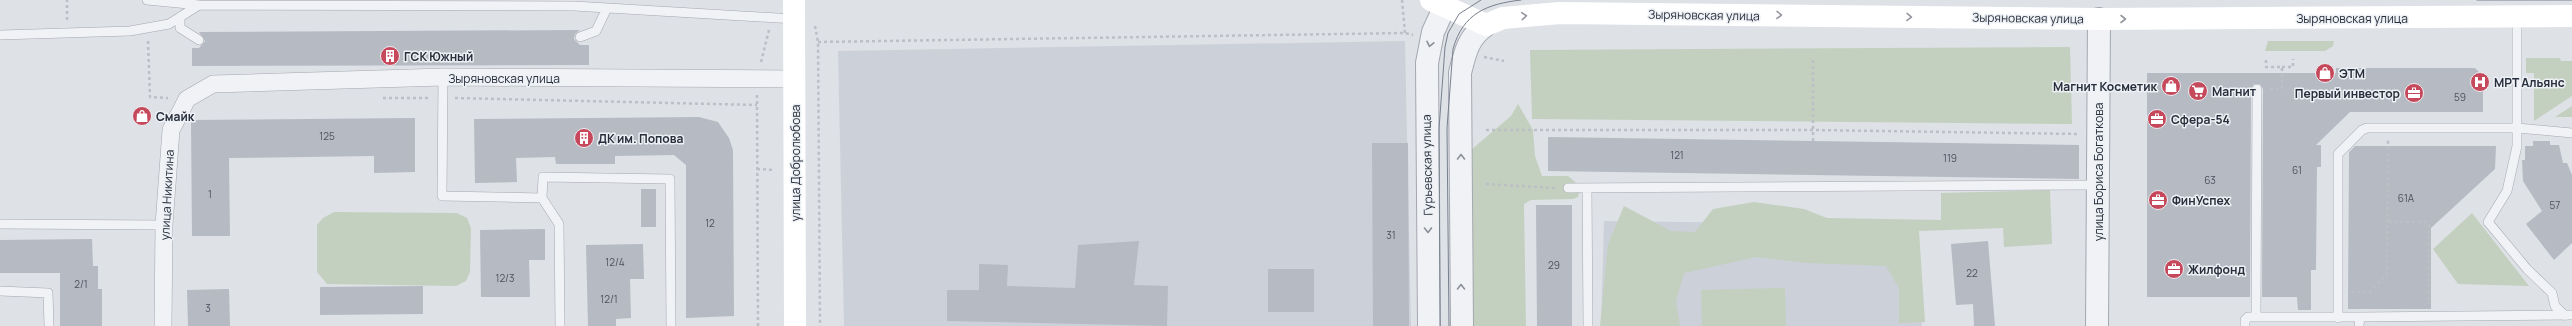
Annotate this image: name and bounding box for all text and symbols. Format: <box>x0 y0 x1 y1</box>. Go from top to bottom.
street label: Зыряновская улица <box>1648 6 1760 24</box>
street label: Зыряновская улица <box>1972 9 2084 27</box>
street label: Зыряновская улица <box>2296 10 2408 27</box>
one-way arrow <box>1521 11 1527 20</box>
one-way arrow <box>1776 11 1782 19</box>
one-way arrow <box>1906 13 1912 21</box>
one-way arrow <box>2120 15 2126 23</box>
one-way arrow <box>1427 41 1435 47</box>
building icon: ГСК Южный <box>379 45 401 67</box>
place label: ГСК Южный <box>404 48 473 65</box>
shop icon: ЭТМ <box>2314 62 2336 84</box>
place label: ЭТМ <box>2339 65 2365 82</box>
street label: Зыряновская улица <box>448 70 560 87</box>
hospital icon: МРТ Альянс <box>2469 71 2491 93</box>
place label: МРТ Альянс <box>2494 74 2565 91</box>
shop icon: Магнит Косметик <box>2160 75 2182 97</box>
place label: Магнит Косметик <box>2053 78 2158 95</box>
supermarket icon: Магнит <box>2187 80 2209 102</box>
office icon: Первый инвестор <box>2403 82 2425 104</box>
place label: Магнит <box>2212 83 2257 100</box>
place label: Первый инвестор <box>2295 85 2400 102</box>
house number: 59 <box>2454 90 2466 104</box>
street label: улица Бориса Богаткова <box>2090 103 2107 241</box>
street label: улица Добролюбова <box>787 104 804 222</box>
shop icon: Смайк <box>131 105 153 127</box>
place label: Смайк <box>156 108 195 125</box>
office icon: Сфера-54 <box>2146 108 2168 130</box>
place label: Сфера-54 <box>2171 111 2230 128</box>
street label: Гурьевская улица <box>1418 114 1436 216</box>
building icon: ДК им. Попова <box>573 127 595 149</box>
house number: 125 <box>319 129 335 143</box>
place label: ДК им. Попова <box>598 130 683 147</box>
house number: 121 <box>1670 148 1684 162</box>
street label: улица Никитина <box>156 149 178 241</box>
house number: 119 <box>1943 151 1957 165</box>
one-way arrow <box>1457 154 1465 160</box>
house number: 61 <box>2292 163 2302 177</box>
house number: 63 <box>2204 173 2216 187</box>
house number: 1 <box>208 187 212 201</box>
office icon: ФинУспех <box>2147 189 2169 211</box>
house number: 61А <box>2398 191 2415 205</box>
place label: ФинУспех <box>2172 192 2230 209</box>
house number: 57 <box>2550 198 2560 212</box>
house number: 12 <box>705 216 715 230</box>
one-way arrow <box>1424 227 1432 233</box>
house number: 31 <box>1386 228 1396 242</box>
house number: 12/4 <box>605 255 625 269</box>
house number: 29 <box>1548 258 1560 272</box>
office icon: Жилфонд <box>2163 258 2185 280</box>
place label: Жилфонд <box>2188 261 2245 278</box>
house number: 22 <box>1966 266 1978 280</box>
house number: 12/3 <box>495 271 515 285</box>
house number: 2/1 <box>74 277 88 291</box>
one-way arrow <box>1457 284 1465 290</box>
house number: 12/1 <box>600 292 618 306</box>
house number: 3 <box>205 301 211 315</box>

